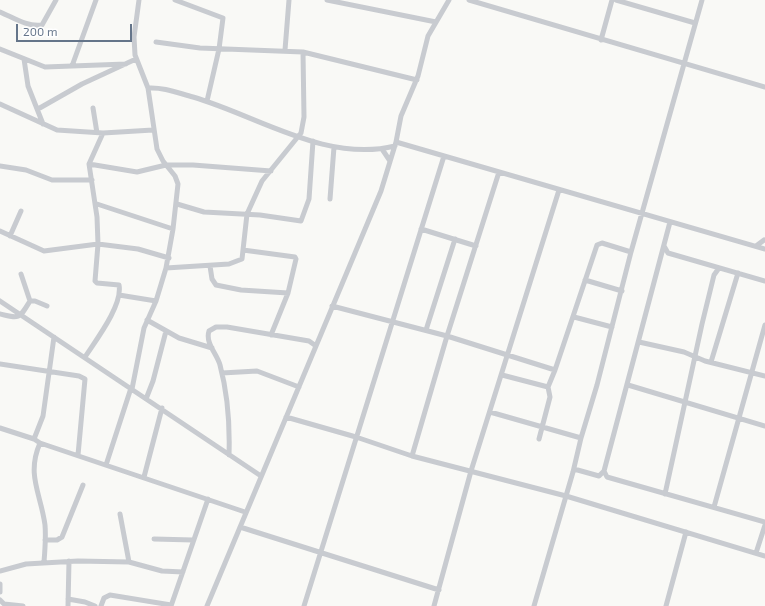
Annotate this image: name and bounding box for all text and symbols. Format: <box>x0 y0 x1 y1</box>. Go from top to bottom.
scale bar <box>18 16 134 42</box>
text: 200 m <box>23 24 57 38</box>

